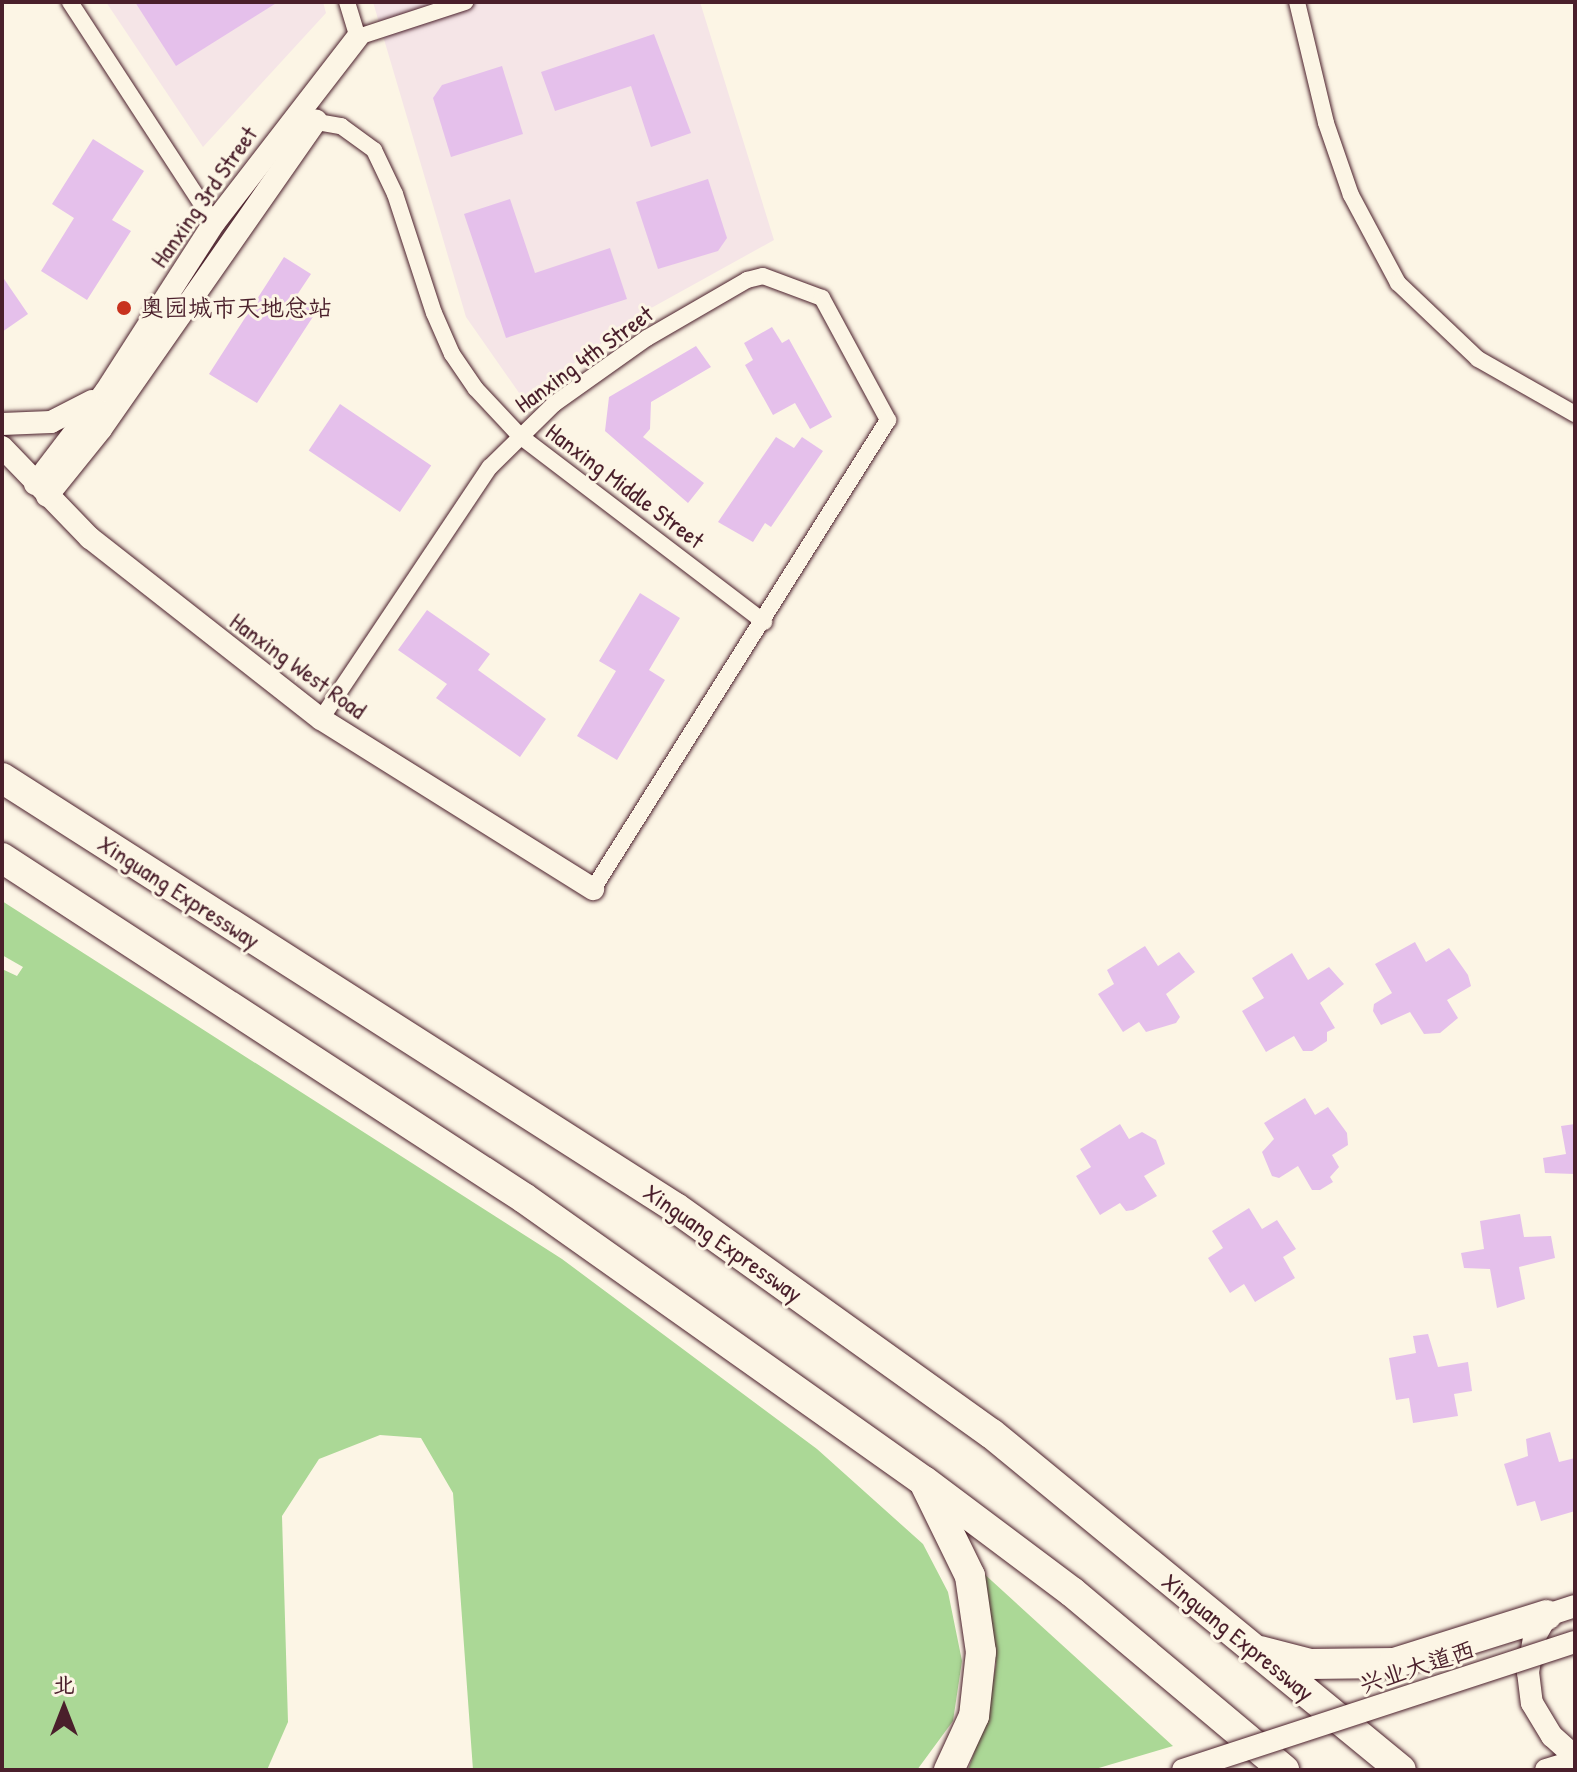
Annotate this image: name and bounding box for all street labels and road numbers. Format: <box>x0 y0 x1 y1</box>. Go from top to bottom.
street label: Hanxing 3rd Street <box>145 121 263 273</box>
street label: Hanxing 4th Street <box>509 299 659 419</box>
street label: Hanxing Middle Street <box>540 417 710 555</box>
street label: Hanxing West Road <box>224 607 372 725</box>
street label: Xinguang Expressway <box>93 829 265 955</box>
street label: Xinguang Expressway <box>638 1178 808 1308</box>
street label: Xinguang Expressway <box>1156 1567 1320 1707</box>
street label: 兴业大道西 <box>1355 1635 1479 1699</box>

